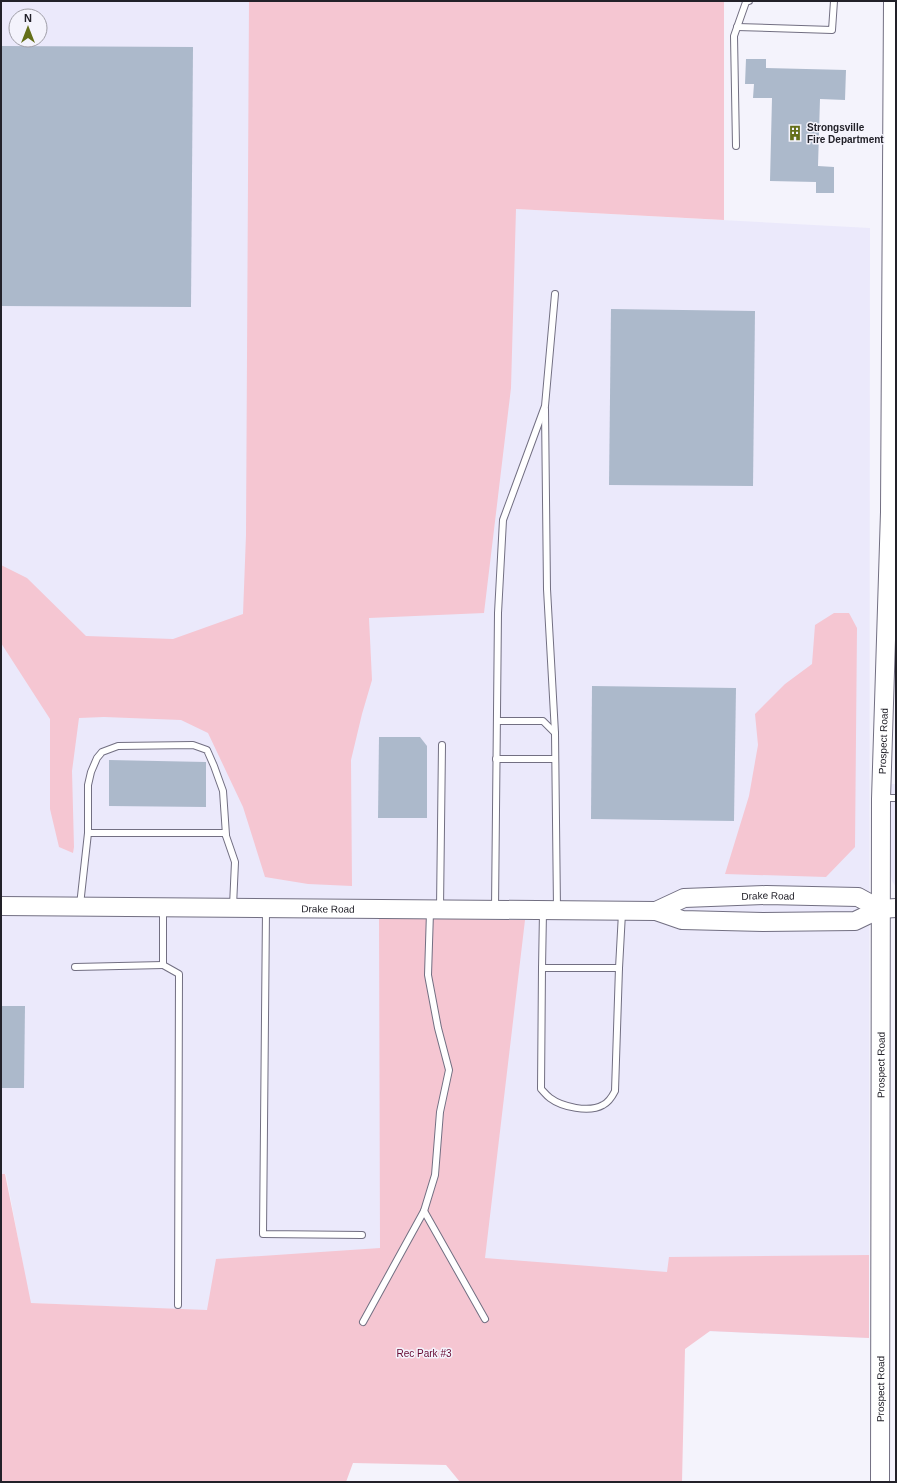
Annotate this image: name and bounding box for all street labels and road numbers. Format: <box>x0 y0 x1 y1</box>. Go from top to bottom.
street label: Prospect Road <box>877 708 890 774</box>
street label: Drake Road <box>741 890 795 902</box>
street label: Drake Road <box>301 903 355 915</box>
street label: Prospect Road <box>876 1032 887 1098</box>
street label: Prospect Road <box>875 1356 886 1422</box>

